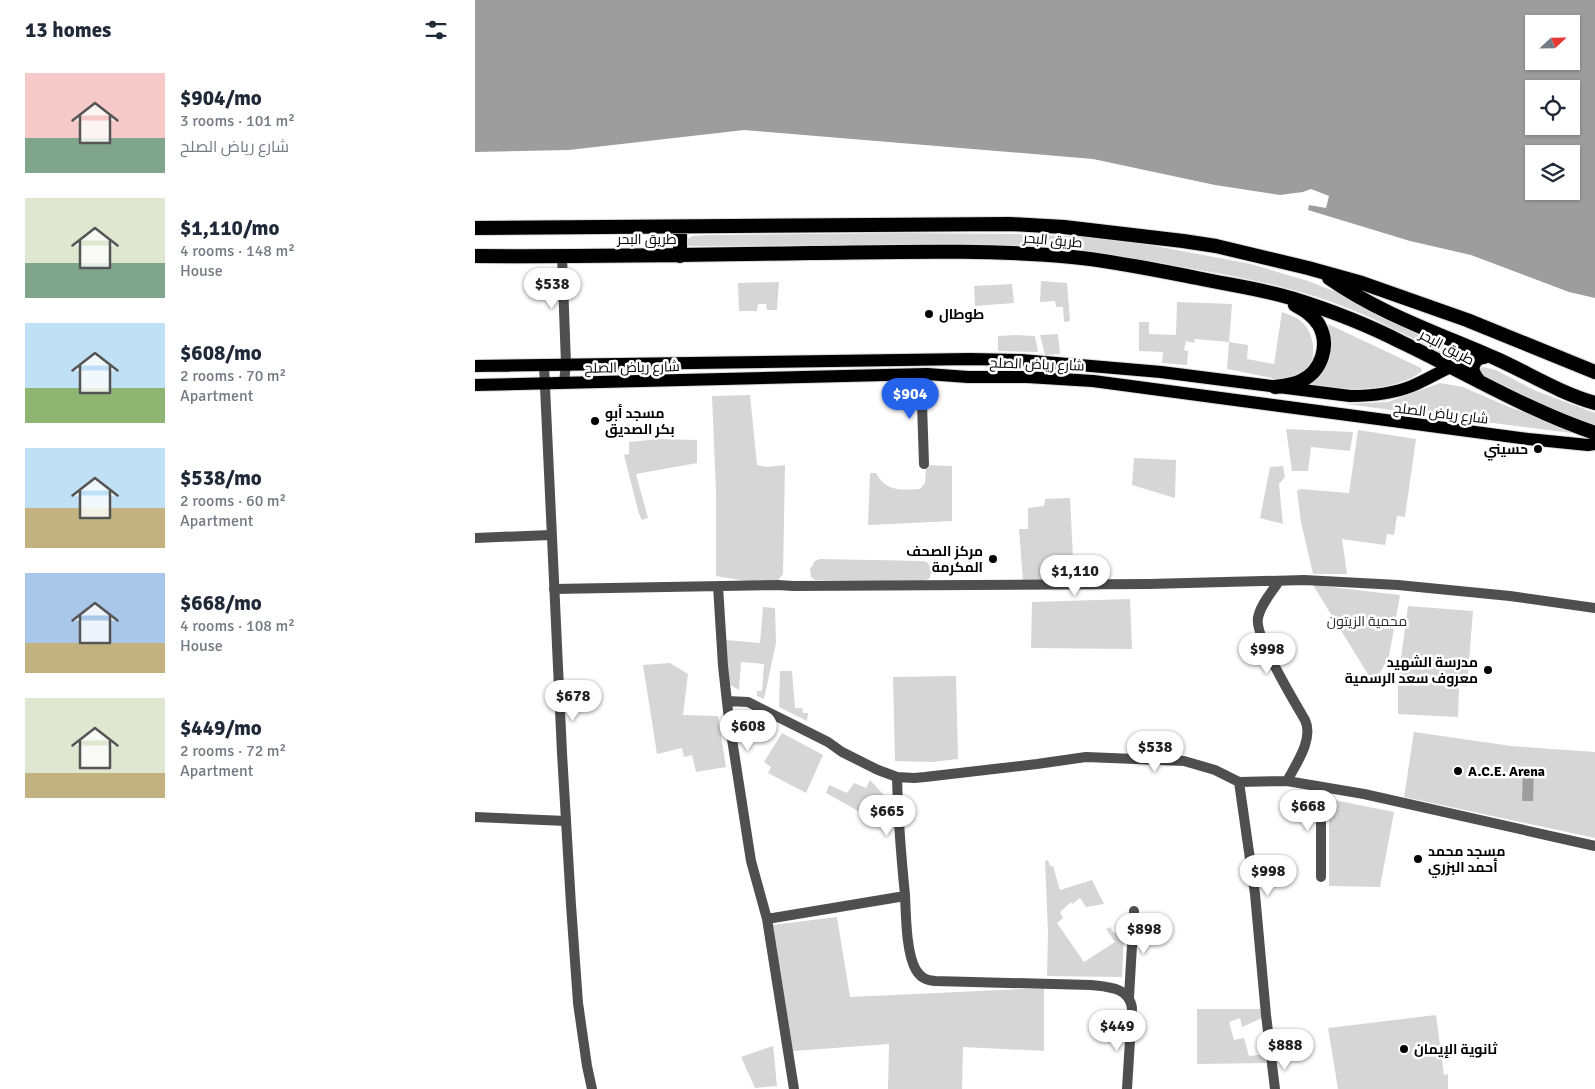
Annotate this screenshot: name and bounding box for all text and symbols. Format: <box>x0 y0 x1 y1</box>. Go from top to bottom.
north arrow <box>1525 15 1580 70</box>
map controls <box>1525 15 1580 200</box>
icon: filters <box>422 16 450 44</box>
text: 13 homes <box>25 17 111 43</box>
button: locate <box>1525 80 1580 135</box>
text: $904/mo <box>180 85 262 111</box>
icon: home <box>65 93 125 153</box>
text: 3 rooms · 101 m² <box>180 111 295 131</box>
text: شارع رياض الصلح <box>180 137 289 157</box>
button: layers <box>1525 145 1580 200</box>
text: $1,110/mo <box>180 215 279 241</box>
icon: home <box>65 218 125 278</box>
street label: طريق البحر <box>1022 229 1083 252</box>
street label: طريق البحر <box>616 231 677 248</box>
text: 4 rooms · 148 m² <box>180 241 295 261</box>
text: House <box>180 261 223 281</box>
pin: $538 <box>522 268 582 310</box>
text: $538 <box>535 274 569 294</box>
place label: طوطال <box>939 306 984 323</box>
marker: طوطال <box>923 308 935 320</box>
street label: طريق البحر <box>1416 326 1477 369</box>
text: $608/mo <box>180 340 262 366</box>
icon: home <box>65 343 125 403</box>
street label: شارع رياض الصلح <box>989 354 1085 375</box>
street label: شارع رياض الصلح <box>584 358 680 377</box>
text: 2 rooms · 70 m² <box>180 366 286 386</box>
pin: $904 <box>880 378 940 420</box>
text: $904 <box>893 384 927 404</box>
text: Apartment <box>180 386 253 406</box>
street label: شارع رياض الصلح <box>1393 399 1489 428</box>
place label: مسجد أبو بكر الصديق <box>605 404 675 438</box>
marker: مسجد أبو بكر الصديق <box>589 415 601 427</box>
place label: حسيني <box>1484 441 1528 461</box>
marker: حسيني <box>1532 443 1544 455</box>
text: $538/mo <box>180 465 262 491</box>
icon: home <box>65 468 125 528</box>
text: 2 rooms · 60 m² <box>180 491 286 511</box>
text: Apartment <box>180 511 253 531</box>
place label: مركز الصحف المكرمة <box>906 543 983 576</box>
marker: مركز الصحف المكرمة <box>987 553 999 565</box>
pin: $1,110 <box>1034 554 1116 597</box>
text: $1,110 <box>1051 561 1099 581</box>
text: $668/mo <box>180 590 262 616</box>
icon: home <box>65 593 125 653</box>
park label: محمية الزيتون <box>1327 613 1407 630</box>
text: 4 rooms · 108 m² <box>180 616 295 636</box>
pin: $998 <box>1237 632 1297 675</box>
text: House <box>180 636 223 656</box>
text: $998 <box>1250 639 1284 659</box>
place label: مدرسة الشهيد معروف سعد الرسمية <box>1345 654 1478 687</box>
marker: مدرسة الشهيد معروف سعد الرسمية <box>1482 664 1494 676</box>
pin: $678 <box>543 680 603 722</box>
text: $678 <box>556 686 590 706</box>
pin: $608 <box>718 710 778 752</box>
text: $449/mo <box>180 715 262 741</box>
text: $608 <box>731 716 765 736</box>
icon: home <box>65 718 125 778</box>
pin: $538 <box>1125 730 1185 773</box>
text: $538 <box>1138 737 1172 757</box>
text: 2 rooms · 72 m² <box>180 741 286 761</box>
text: Apartment <box>180 761 253 781</box>
place label: A.C.E. Arena <box>1468 763 1545 780</box>
marker: A.C.E. Arena <box>1452 765 1464 777</box>
pin: $668 <box>1278 790 1338 832</box>
pin: $665 <box>857 794 917 837</box>
text: $668 <box>1291 796 1325 816</box>
text: $665 <box>870 801 904 821</box>
place label: مسجد محمد أحمد البزري <box>1428 843 1505 878</box>
marker: مسجد محمد أحمد البزري <box>1412 853 1424 865</box>
pin: $998 <box>1238 854 1298 897</box>
text: $998 <box>1251 861 1285 881</box>
pin: $898 <box>1114 912 1174 955</box>
text: $898 <box>1127 919 1161 939</box>
pin: $449 <box>1087 1010 1147 1052</box>
text: $449 <box>1100 1016 1134 1036</box>
pin: $888 <box>1255 1028 1315 1071</box>
text: $888 <box>1268 1035 1302 1055</box>
place label: ثانوية الإيمان <box>1414 1041 1498 1059</box>
marker: ثانوية الإيمان <box>1398 1043 1410 1055</box>

